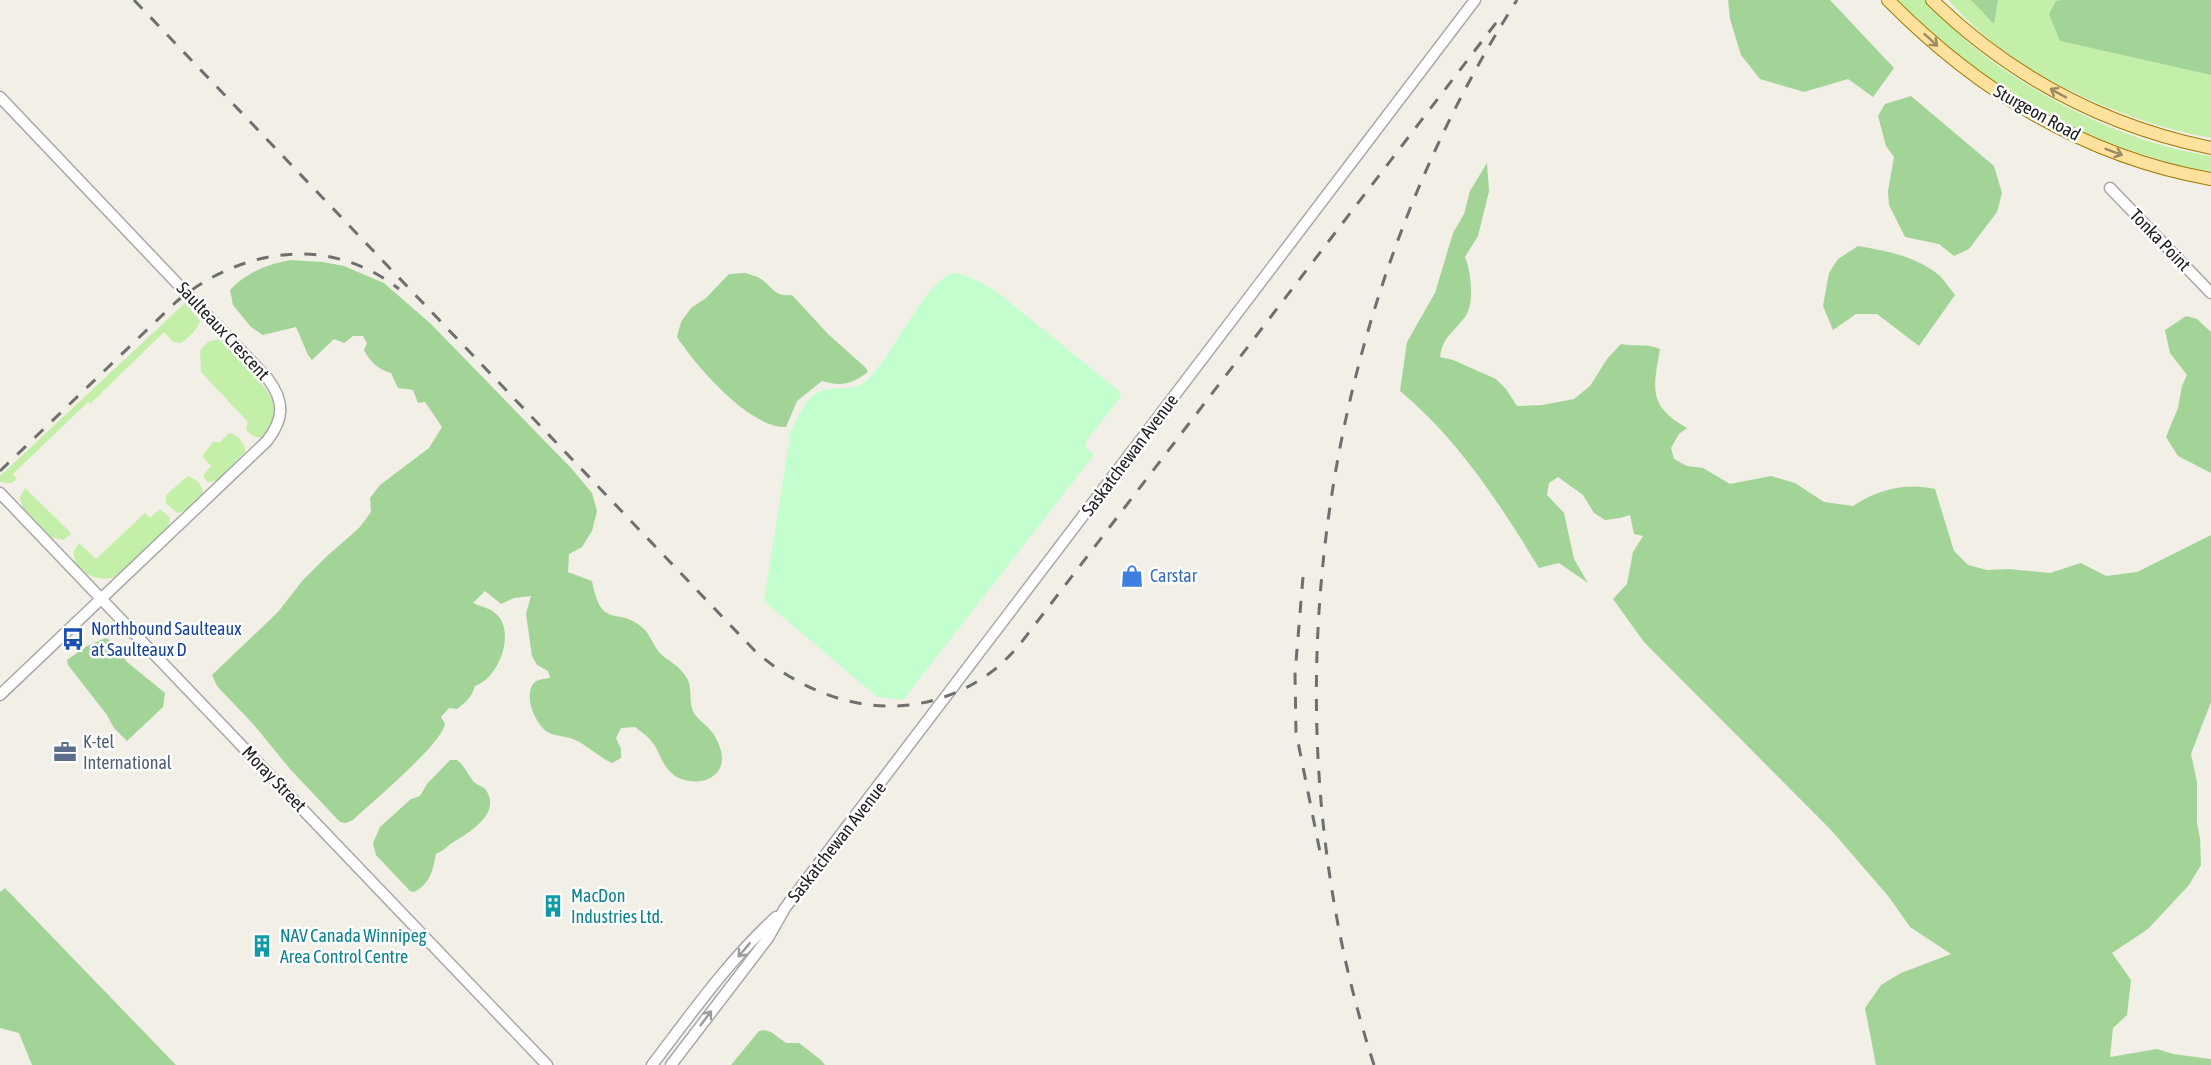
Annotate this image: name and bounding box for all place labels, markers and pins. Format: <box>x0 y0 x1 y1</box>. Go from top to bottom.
shop icon: Carstar <box>1119 563 1145 589</box>
place label: Carstar <box>1150 565 1198 586</box>
place label: Northbound Saulteaux at Saulteaux D <box>91 618 241 660</box>
bus stop icon: Northbound Saulteaux at Saulteaux D <box>60 626 86 652</box>
place label: K-tel International <box>83 731 172 773</box>
office icon: K-tel International <box>52 739 78 765</box>
place label: MacDon Industries Ltd. <box>571 885 663 927</box>
building icon: MacDon Industries Ltd. <box>540 893 566 919</box>
place label: NAV Canada Winnipeg Area Control Centre <box>280 925 427 967</box>
building icon: NAV Canada Winnipeg Area Control Centre <box>249 933 275 959</box>

